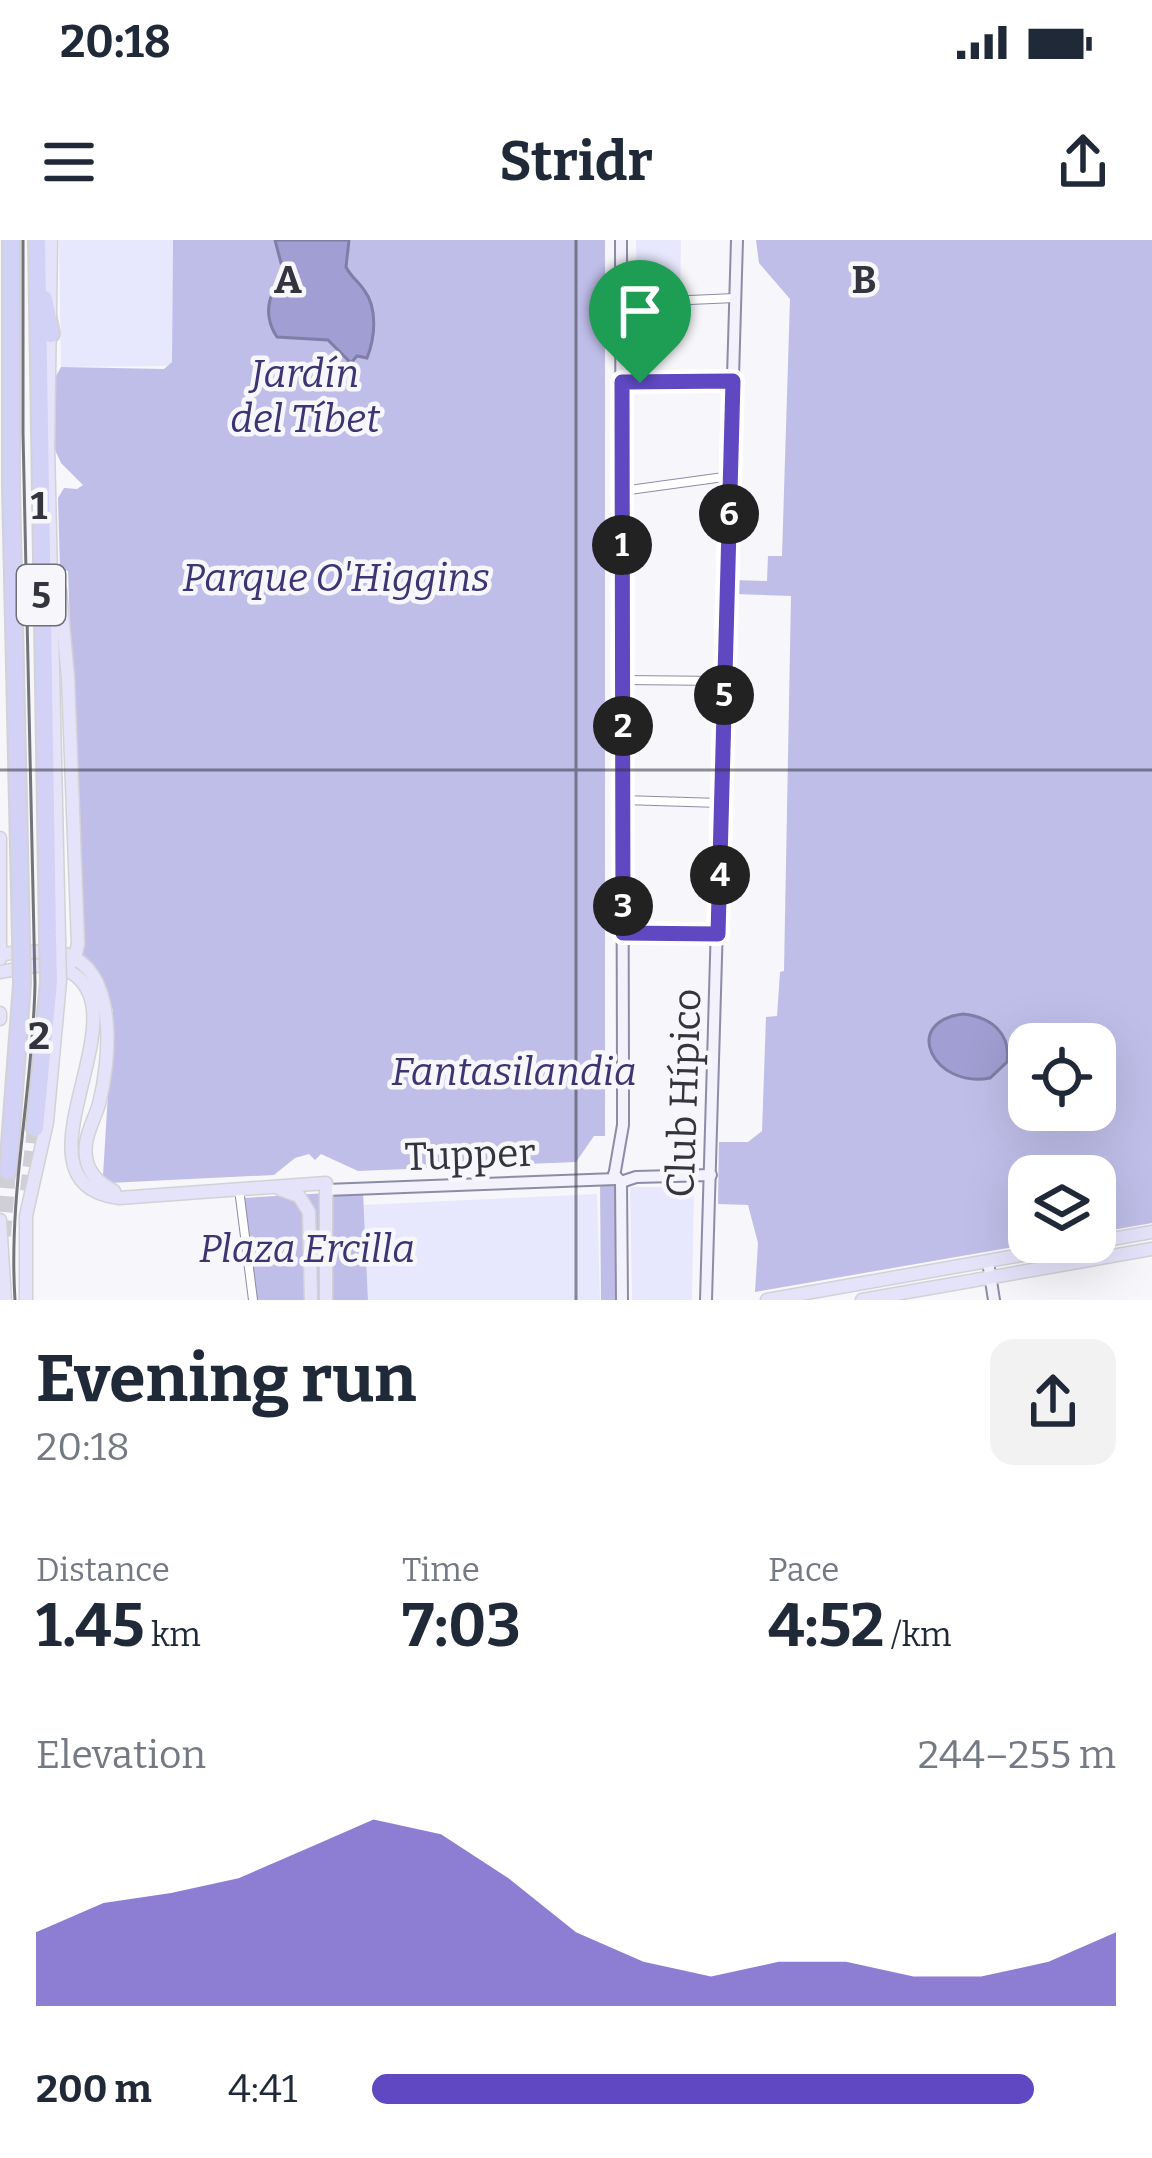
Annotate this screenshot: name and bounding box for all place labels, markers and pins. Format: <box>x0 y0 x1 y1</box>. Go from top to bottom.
pin <box>589 260 691 383</box>
pin: 6 <box>699 484 759 544</box>
pin: 1 <box>592 515 652 575</box>
pin: 5 <box>694 665 754 725</box>
pin: 2 <box>593 696 653 756</box>
pin: 4 <box>690 845 750 905</box>
pin: 3 <box>593 876 653 936</box>

